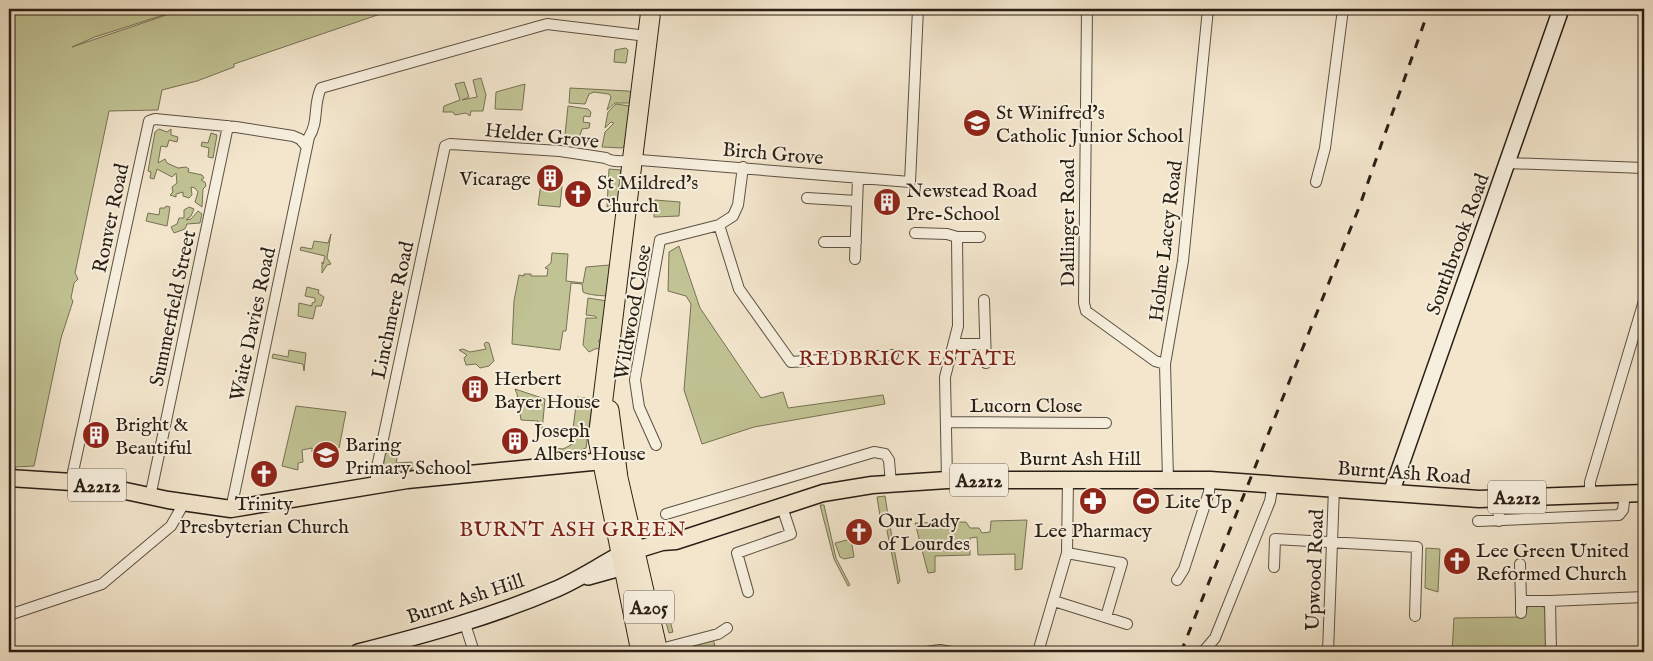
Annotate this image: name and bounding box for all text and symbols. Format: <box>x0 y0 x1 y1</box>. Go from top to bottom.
place label: St Winifred's Catholic Junior School <box>996 101 1184 149</box>
school or university icon: St Winifred's Catholic Junior School <box>962 108 992 138</box>
street label: Helder Grove <box>483 118 600 155</box>
street label: Birch Grove <box>721 138 824 171</box>
street label: Dallinger Road <box>1056 158 1081 287</box>
street label: Holme Lacey Road <box>1144 159 1189 323</box>
street label: Ronver Road <box>88 161 135 275</box>
building icon: Vicarage <box>535 163 565 193</box>
place label: Vicarage <box>458 167 531 192</box>
street label: Southbrook Road <box>1421 170 1496 319</box>
place label: St Mildred's Church <box>597 171 698 219</box>
church icon: St Mildred's Church <box>563 179 593 209</box>
place label: Newstead Road Pre-School <box>906 179 1037 227</box>
building icon: Newstead Road Pre-School <box>872 187 902 217</box>
street label: Summerfield Street <box>145 228 202 389</box>
street label: Linchmere Road <box>367 239 420 381</box>
street label: Wildwood Close <box>609 243 658 382</box>
street label: Waite Davies Road <box>225 245 282 403</box>
district label: REDBRICK ESTATE <box>799 346 1017 373</box>
place label: Herbert Bayer House <box>494 367 600 415</box>
building icon: Herbert Bayer House <box>460 374 490 404</box>
street label: Lucorn Close <box>970 394 1082 419</box>
place label: Bright & Beautiful <box>115 413 192 461</box>
place label: Joseph Albers House <box>532 419 646 467</box>
building icon: Bright & Beautiful <box>81 420 111 450</box>
building icon: Joseph Albers House <box>500 426 530 456</box>
place label: Baring Primary School <box>345 433 472 481</box>
school or university icon: Baring Primary School <box>311 440 341 470</box>
street label: Burnt Ash Hill <box>1019 447 1141 472</box>
street label: Burnt Ash Road <box>1336 456 1472 491</box>
church icon: Trinity Presbyterian Church <box>249 459 279 489</box>
road number: A2212 <box>950 464 1008 496</box>
road number: A2212 <box>68 468 126 502</box>
road number: A2212 <box>1488 481 1546 514</box>
pharmacy icon: Lee Pharmacy <box>1078 486 1108 516</box>
sports icon: Lite Up <box>1131 486 1161 516</box>
place label: Lite Up <box>1165 490 1232 515</box>
place label: Trinity Presbyterian Church <box>179 492 349 540</box>
street label: Upwood Road <box>1301 508 1330 631</box>
place label: Our Lady of Lourdes <box>878 509 970 557</box>
district label: BURNT ASH GREEN <box>459 517 687 544</box>
church icon: Our Lady of Lourdes <box>844 517 874 547</box>
place label: Lee Pharmacy <box>1034 519 1152 544</box>
place label: Lee Green United Reformed Church <box>1476 539 1629 587</box>
church icon: Lee Green United Reformed Church <box>1442 546 1472 576</box>
street label: Burnt Ash Hill <box>404 569 528 630</box>
road number: A205 <box>624 590 674 624</box>

